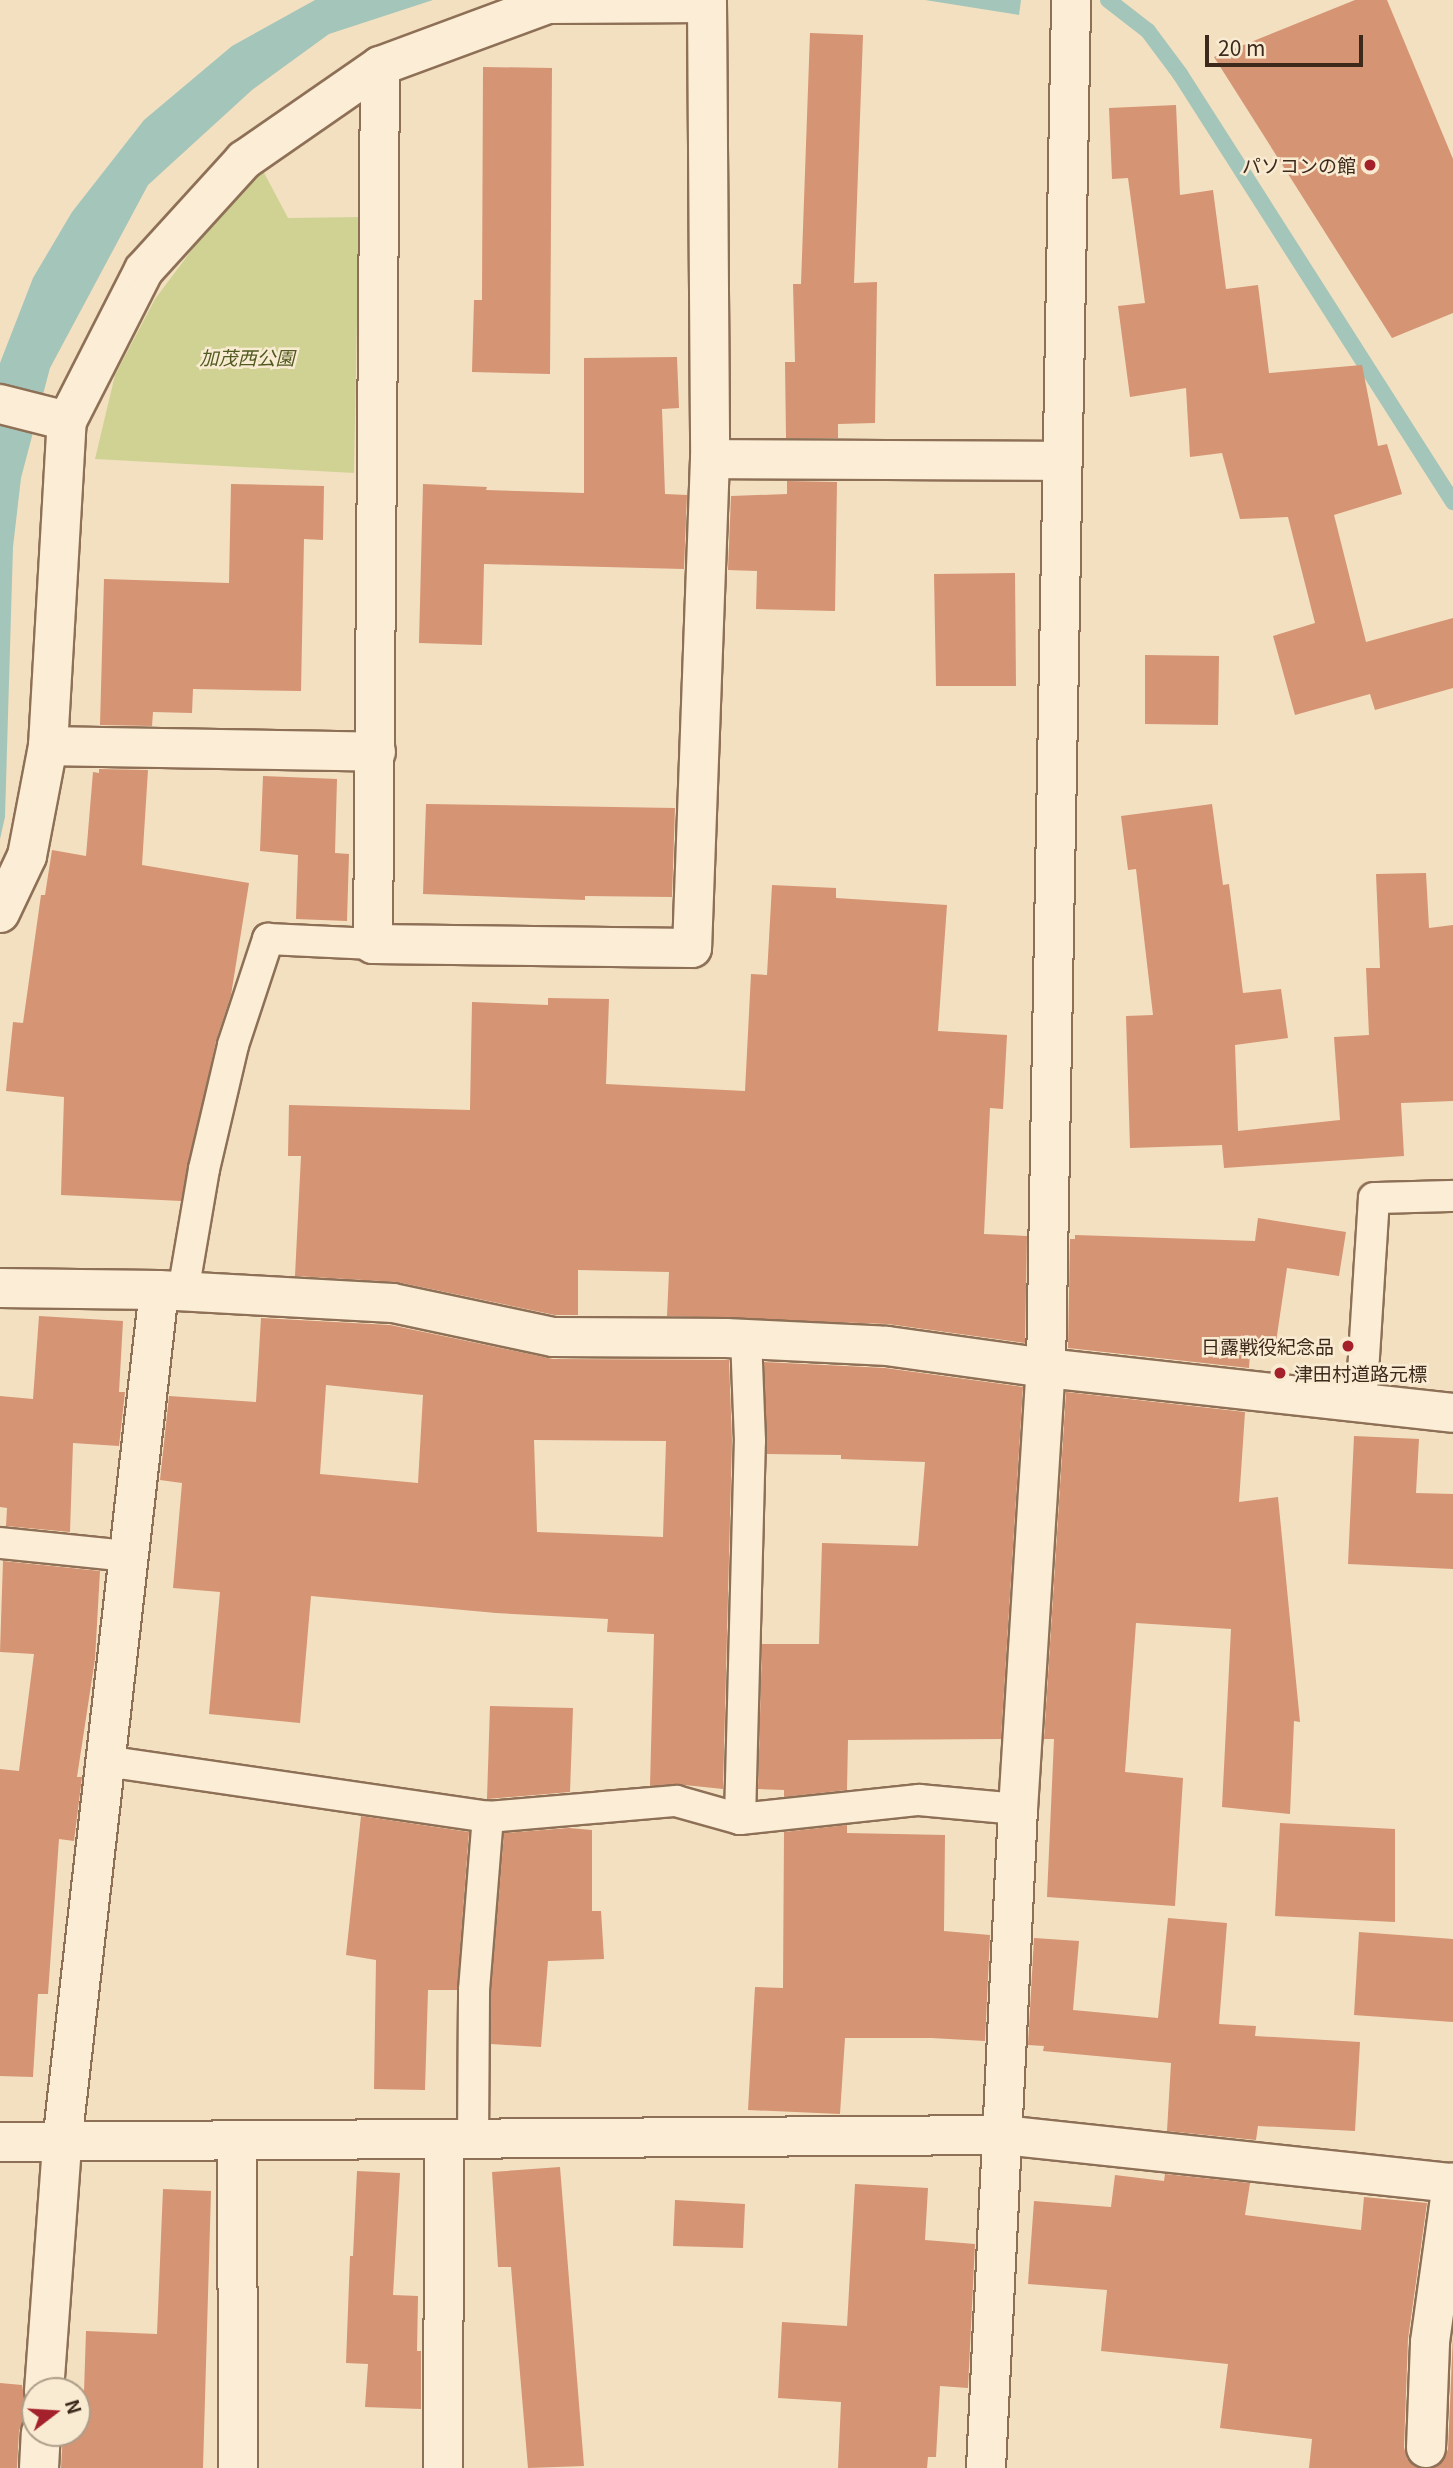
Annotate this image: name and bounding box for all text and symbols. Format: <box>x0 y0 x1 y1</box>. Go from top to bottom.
scale bar <box>1208 21 1366 65</box>
text: 20 m <box>1218 32 1265 62</box>
place label: パソコンの館 <box>1242 154 1356 176</box>
marker: パソコンの館 <box>1362 157 1378 173</box>
park label: 加茂西公園 <box>200 346 294 368</box>
place label: 日露戦役紀念品 <box>1201 1335 1334 1357</box>
marker: 日露戦役紀念品 <box>1340 1338 1356 1354</box>
place label: 津田村道路元標 <box>1294 1362 1427 1384</box>
marker: 津田村道路元標 <box>1272 1365 1288 1381</box>
north arrow <box>21 2377 91 2447</box>
text: N <box>60 2396 90 2417</box>

